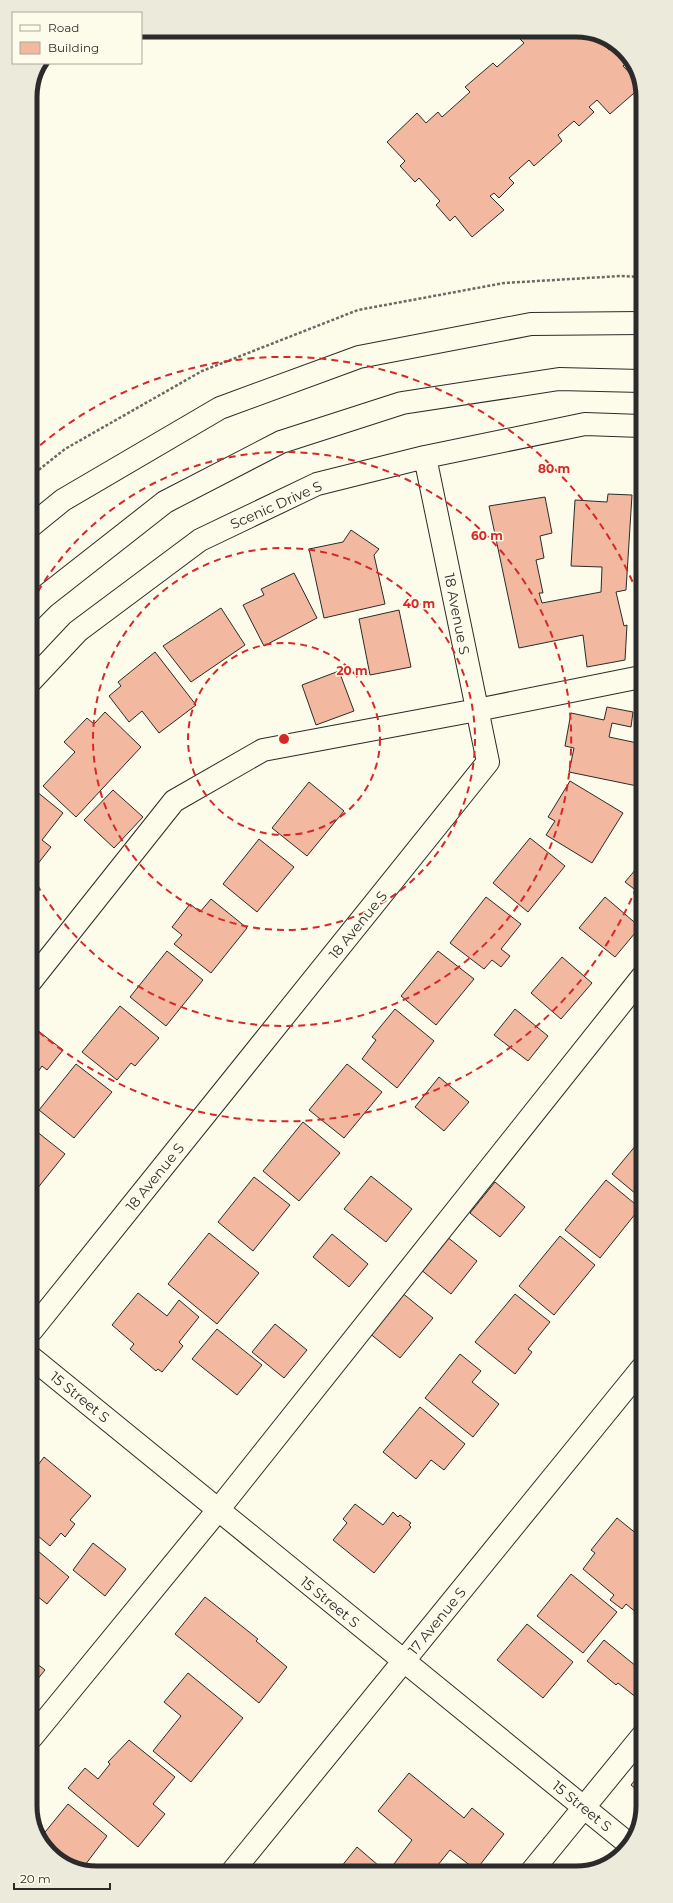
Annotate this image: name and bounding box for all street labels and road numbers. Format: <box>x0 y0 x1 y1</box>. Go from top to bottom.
street label: Scenic Drive S <box>227 477 325 533</box>
street label: 18 Avenue S <box>440 572 474 656</box>
street label: 18 Avenue S <box>325 887 391 963</box>
street label: 18 Avenue S <box>122 1139 188 1215</box>
street label: 15 Street S <box>47 1368 113 1426</box>
street label: 15 Street S <box>297 1573 363 1631</box>
street label: 17 Avenue S <box>404 1583 470 1659</box>
street label: 15 Street S <box>549 1777 615 1835</box>

